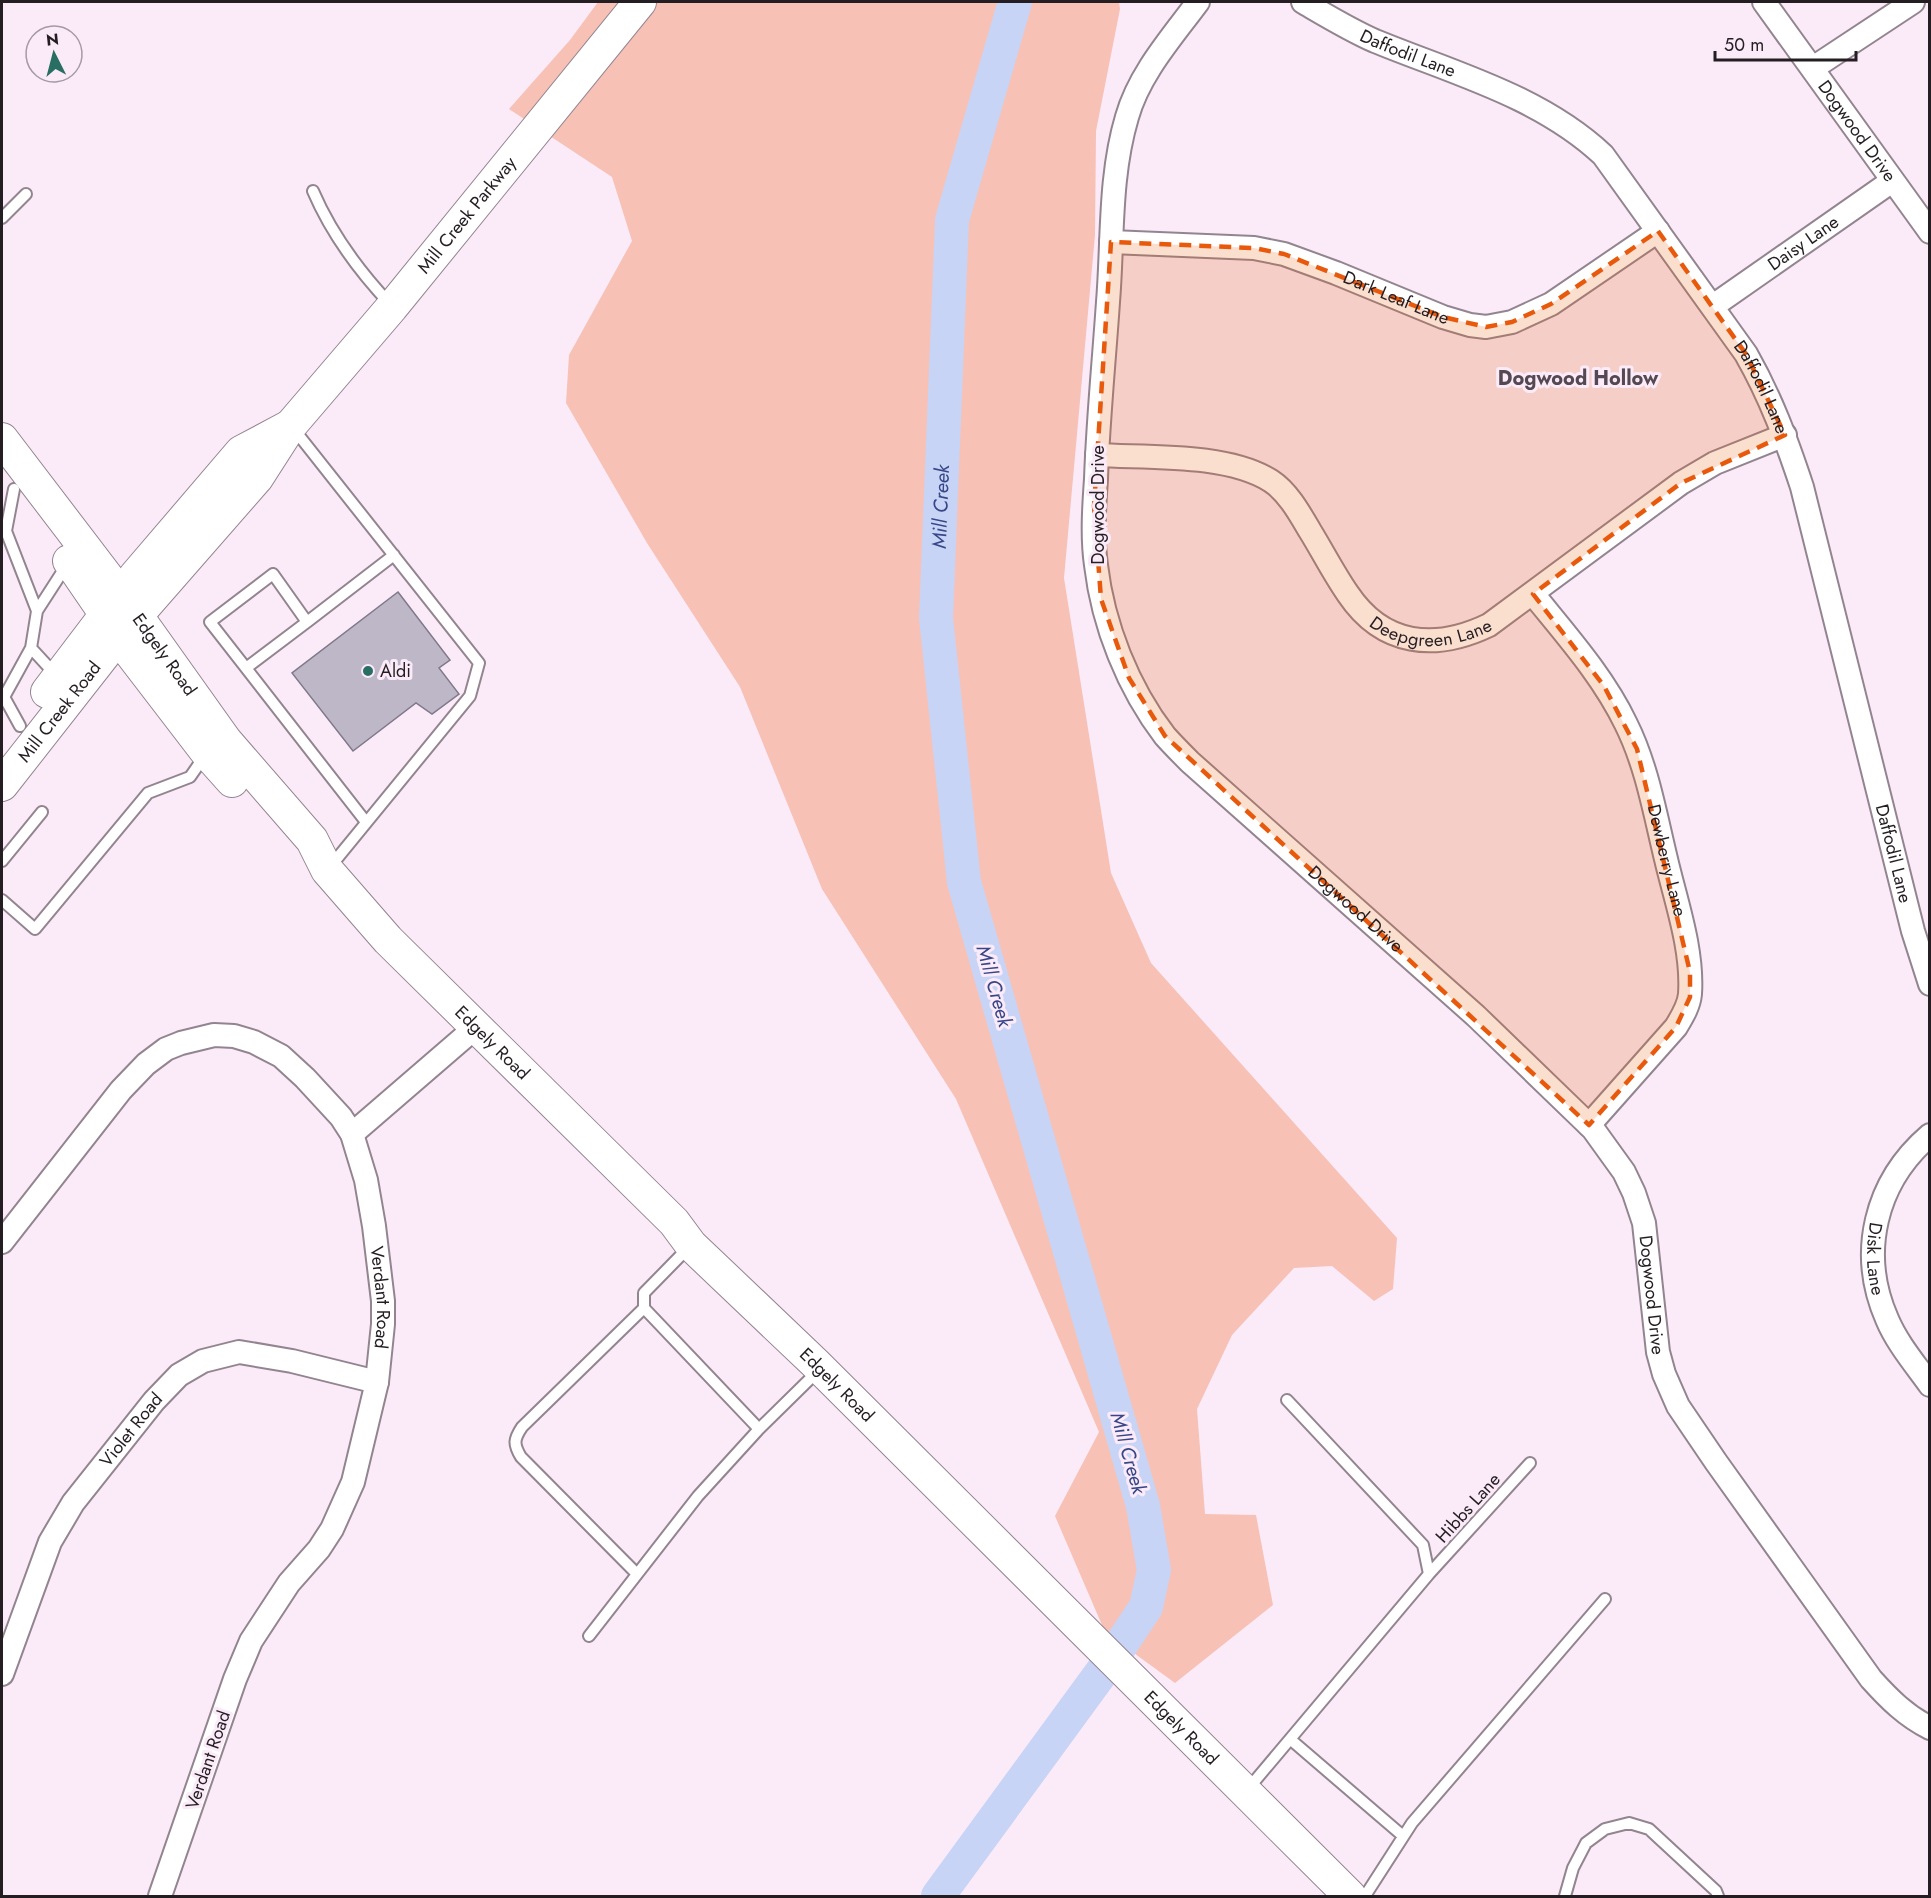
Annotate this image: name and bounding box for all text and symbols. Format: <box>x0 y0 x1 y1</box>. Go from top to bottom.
street label: Daffodil Lane <box>1355 23 1460 84</box>
north arrow <box>24 24 84 84</box>
scale bar <box>1715 24 1856 62</box>
text: N <box>45 27 60 52</box>
text: 50 m <box>1724 32 1764 58</box>
street label: Dogwood Drive <box>1811 75 1903 187</box>
street label: Mill Creek Parkway <box>411 151 522 279</box>
street label: Daisy Lane <box>1762 209 1844 277</box>
street label: Dark Leaf Lane <box>1339 264 1452 331</box>
street label: Daffodil Lane <box>1727 335 1795 437</box>
district label: Dogwood Hollow <box>1498 364 1659 393</box>
street label: Dogwood Drive <box>1085 445 1111 565</box>
water label: Mill Creek <box>924 463 957 549</box>
street label: Edgely Road <box>126 608 203 701</box>
street label: Deepgreen Lane <box>1364 610 1496 653</box>
street label: Mill Creek Road <box>12 656 107 768</box>
place label: Aldi <box>380 658 411 684</box>
marker: Aldi <box>361 664 375 678</box>
street label: Daffodil Lane <box>1869 801 1919 906</box>
street label: Dewberry Lane <box>1641 802 1693 919</box>
street label: Dogwood Drive <box>1302 860 1409 959</box>
water label: Mill Creek <box>968 942 1020 1032</box>
street label: Edgely Road <box>449 1000 536 1086</box>
street label: Disk Lane <box>1860 1220 1891 1298</box>
street label: Dogwood Drive <box>1632 1234 1671 1356</box>
street label: Verdant Road <box>364 1245 396 1350</box>
street label: Edgely Road <box>794 1342 880 1428</box>
street label: Violet Road <box>93 1387 168 1473</box>
water label: Mill Creek <box>1102 1409 1154 1499</box>
street label: Hibbs Lane <box>1429 1467 1507 1549</box>
street label: Edgely Road <box>1138 1685 1224 1771</box>
street label: Verdant Road <box>179 1707 237 1813</box>

